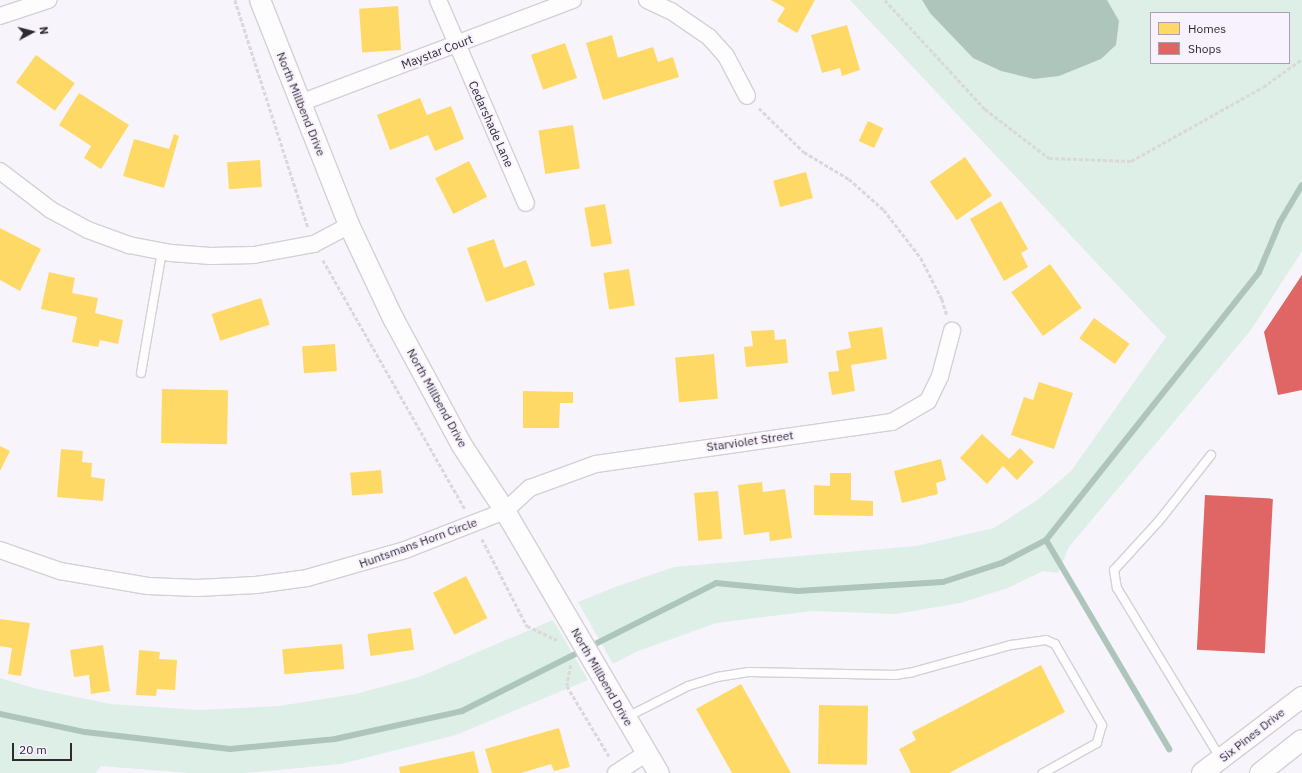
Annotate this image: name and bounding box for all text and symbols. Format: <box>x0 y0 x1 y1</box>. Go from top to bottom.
north arrow <box>12 12 52 52</box>
legend <box>1150 12 1290 64</box>
text: Homes <box>1188 21 1226 36</box>
text: N <box>36 26 51 35</box>
street label: Maystar Court <box>399 32 475 72</box>
text: Shops <box>1188 41 1221 56</box>
street label: North Millbend Drive <box>274 50 328 158</box>
street label: Cedarshade Lane <box>465 79 517 169</box>
street label: North Millbend Drive <box>404 346 470 450</box>
street label: Starviolet Street <box>706 428 794 454</box>
street label: Huntsmans Horn Circle <box>357 515 479 571</box>
street label: North Millbend Drive <box>568 625 636 729</box>
street label: Six Pines Drive <box>1216 705 1288 765</box>
scale bar <box>14 735 74 761</box>
text: 20 m <box>19 742 47 757</box>

